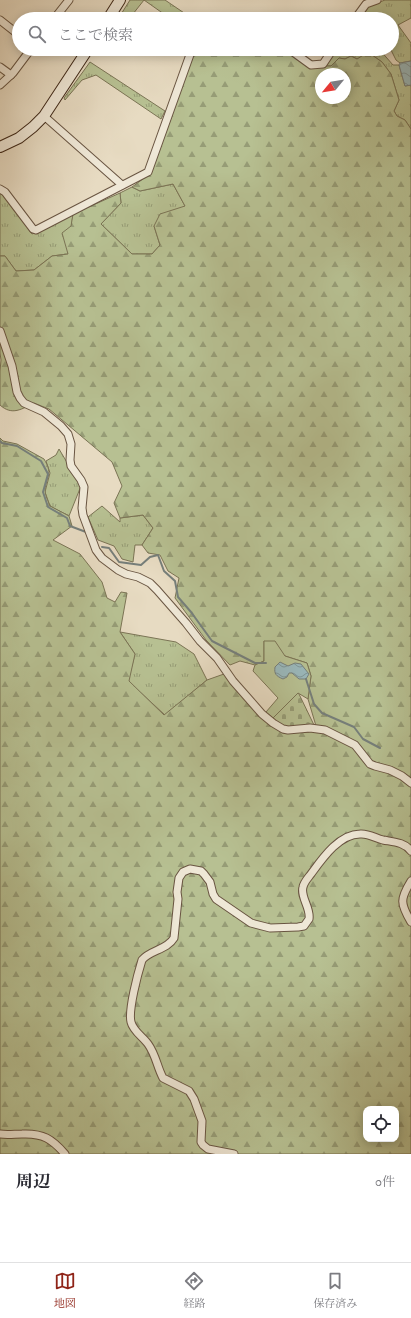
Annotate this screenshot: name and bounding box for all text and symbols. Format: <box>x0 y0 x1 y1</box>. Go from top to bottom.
search box <box>12 12 399 56</box>
icon: search <box>26 23 48 45</box>
text: ここで検索 <box>58 26 133 45</box>
north arrow <box>315 68 351 104</box>
map controls <box>363 1106 399 1142</box>
button: locate <box>363 1106 399 1142</box>
text: 周辺 <box>16 1171 50 1193</box>
text: 0件 <box>375 1174 395 1190</box>
tab: 地図 <box>54 1270 76 1311</box>
tab: 経路 <box>183 1270 205 1311</box>
tab: 保存済み <box>313 1270 357 1311</box>

